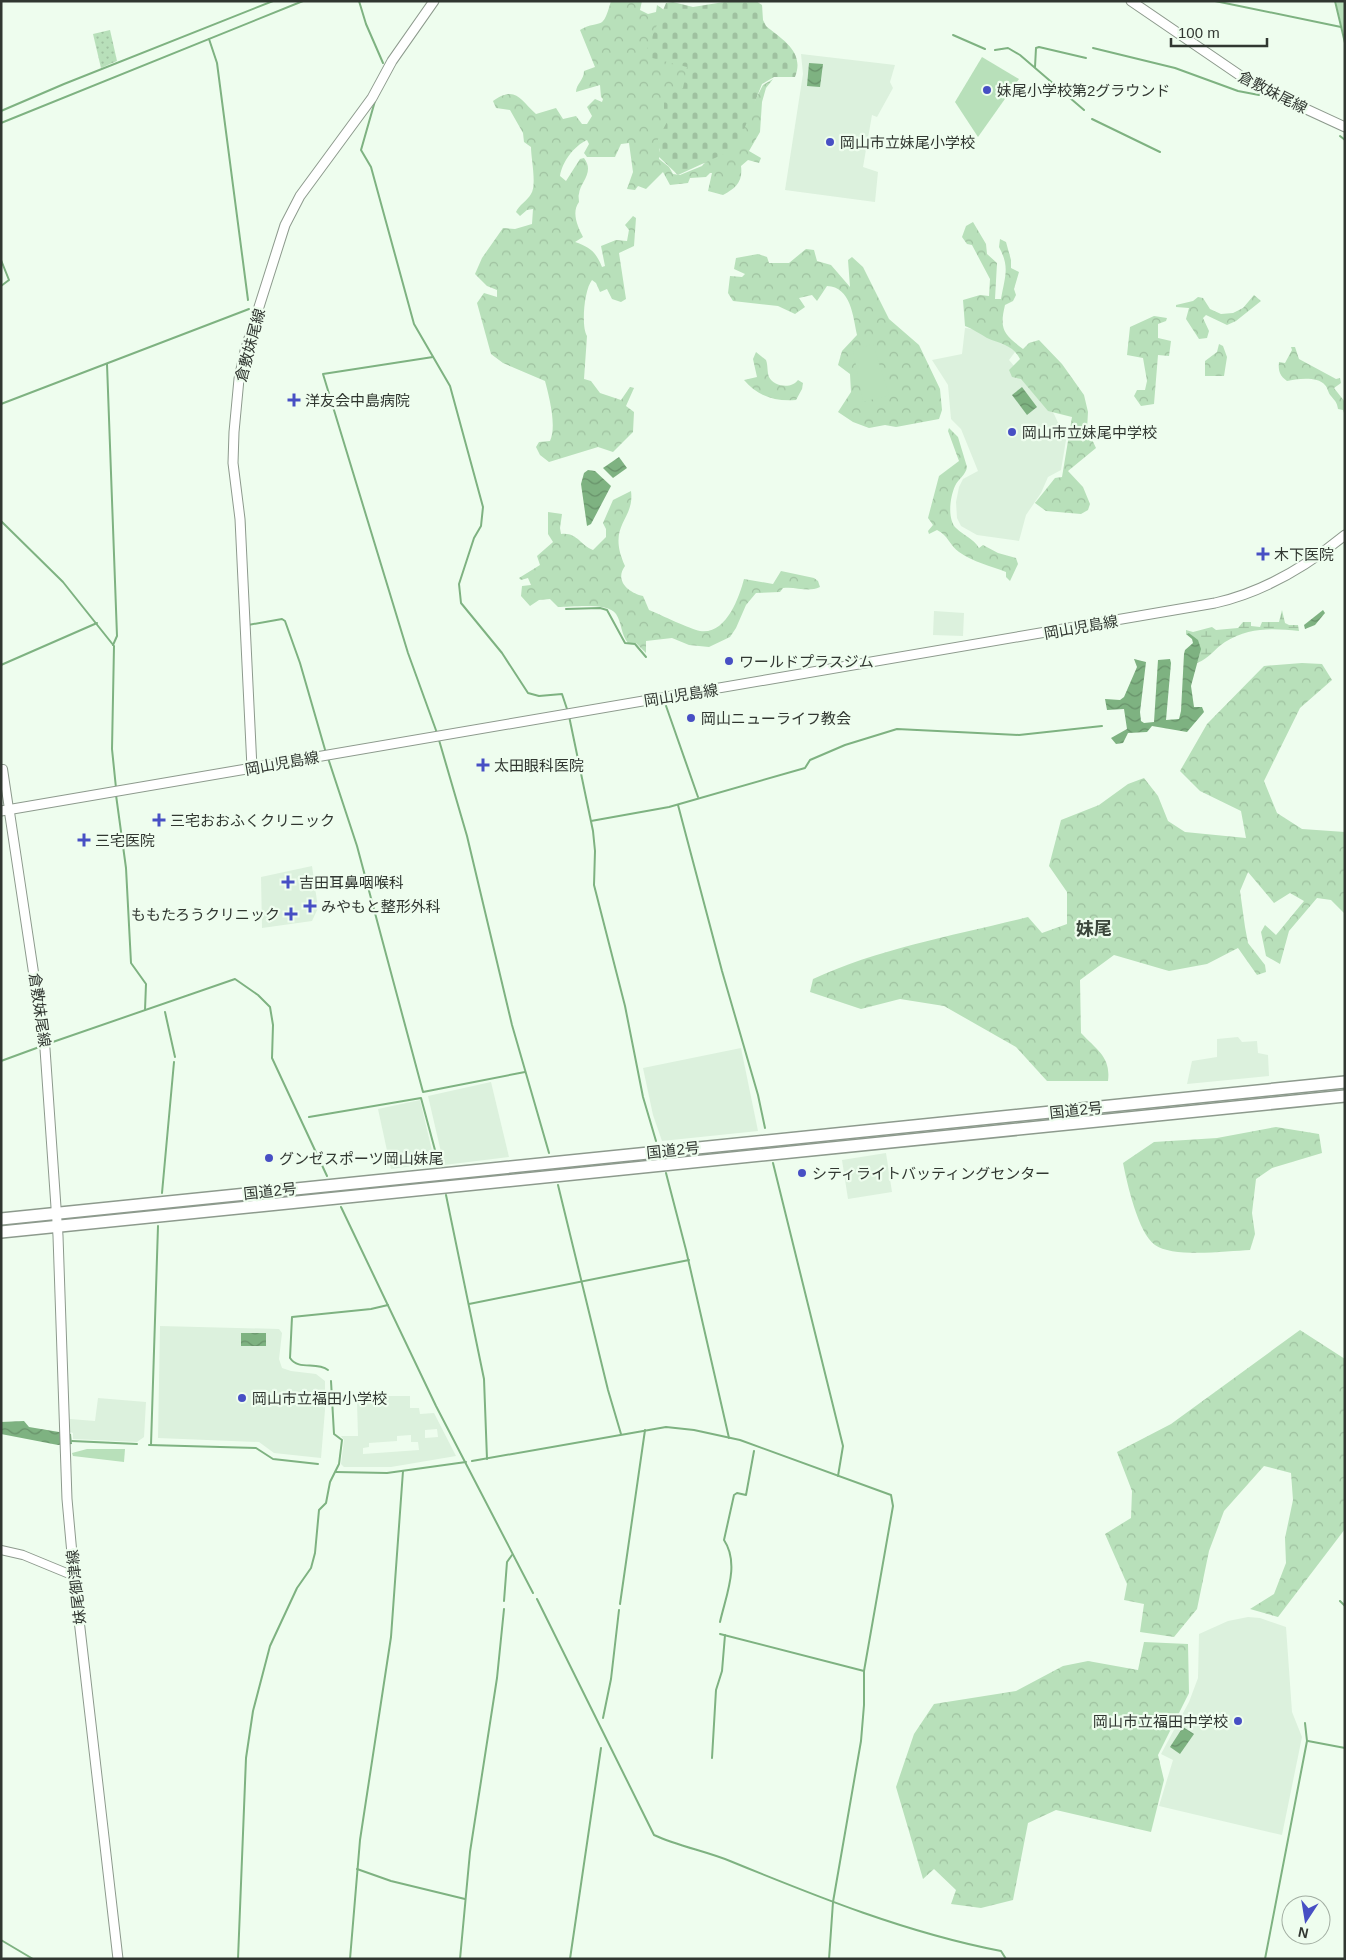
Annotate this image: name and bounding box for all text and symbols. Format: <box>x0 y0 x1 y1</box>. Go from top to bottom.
scale bar <box>1171 15 1267 47</box>
text: 100 m <box>1178 24 1220 41</box>
street label: 倉敷妹尾線 <box>1236 67 1310 117</box>
place label: 妹尾小学校第2グラウンド <box>997 82 1170 99</box>
marker: 妹尾小学校第2グラウンド <box>981 84 993 96</box>
place label: 岡山市立妹尾小学校 <box>840 134 975 151</box>
marker: 岡山市立妹尾小学校 <box>824 136 836 148</box>
street label: 倉敷妹尾線 <box>232 307 268 383</box>
place label: 洋友会中島病院 <box>305 392 410 409</box>
marker: 洋友会中島病院 <box>287 393 301 407</box>
place label: 岡山市立妹尾中学校 <box>1022 424 1157 441</box>
marker: 岡山市立妹尾中学校 <box>1006 426 1018 438</box>
place label: 木下医院 <box>1274 546 1334 563</box>
marker: 木下医院 <box>1256 547 1270 561</box>
street label: 岡山児島線 <box>1043 612 1119 642</box>
place label: ワールドプラスジム <box>739 653 874 670</box>
marker: ワールドプラスジム <box>723 655 735 667</box>
street label: 岡山児島線 <box>643 681 719 709</box>
place label: 岡山ニューライフ教会 <box>701 710 851 727</box>
marker: 岡山ニューライフ教会 <box>685 712 697 724</box>
street label: 岡山児島線 <box>244 748 320 778</box>
place label: 太田眼科医院 <box>494 757 584 774</box>
marker: 太田眼科医院 <box>476 758 490 772</box>
place label: 三宅おおふくクリニック <box>170 812 335 829</box>
marker: 三宅おおふくクリニック <box>152 813 166 827</box>
place label: 三宅医院 <box>95 832 155 849</box>
marker: 三宅医院 <box>77 833 91 847</box>
place label: 吉田耳鼻咽喉科 <box>299 874 404 891</box>
marker: 吉田耳鼻咽喉科 <box>281 875 295 889</box>
place label: みやもと整形外科 <box>321 898 441 915</box>
marker: みやもと整形外科 <box>303 899 317 913</box>
place label: ももたろうクリニック <box>131 906 280 923</box>
marker: ももたろうクリニック <box>284 907 298 921</box>
district label: 妹尾 <box>1076 919 1112 939</box>
street label: 倉敷妹尾線 <box>26 972 54 1048</box>
street label: 国道2号 <box>1049 1099 1103 1121</box>
street label: 国道2号 <box>646 1139 700 1161</box>
place label: グンゼスポーツ岡山妹尾 <box>279 1150 444 1167</box>
marker: グンゼスポーツ岡山妹尾 <box>263 1152 275 1164</box>
place label: シティライトバッティングセンター <box>812 1165 1050 1182</box>
marker: シティライトバッティングセンター <box>796 1167 808 1179</box>
street label: 国道2号 <box>243 1180 297 1202</box>
place label: 岡山市立福田小学校 <box>252 1390 387 1407</box>
marker: 岡山市立福田小学校 <box>236 1392 248 1404</box>
street label: 妹尾御津線 <box>64 1549 88 1625</box>
place label: 岡山市立福田中学校 <box>1093 1713 1228 1730</box>
marker: 岡山市立福田中学校 <box>1232 1715 1244 1727</box>
north arrow <box>1281 1895 1331 1945</box>
text: N <box>1297 1924 1310 1942</box>

